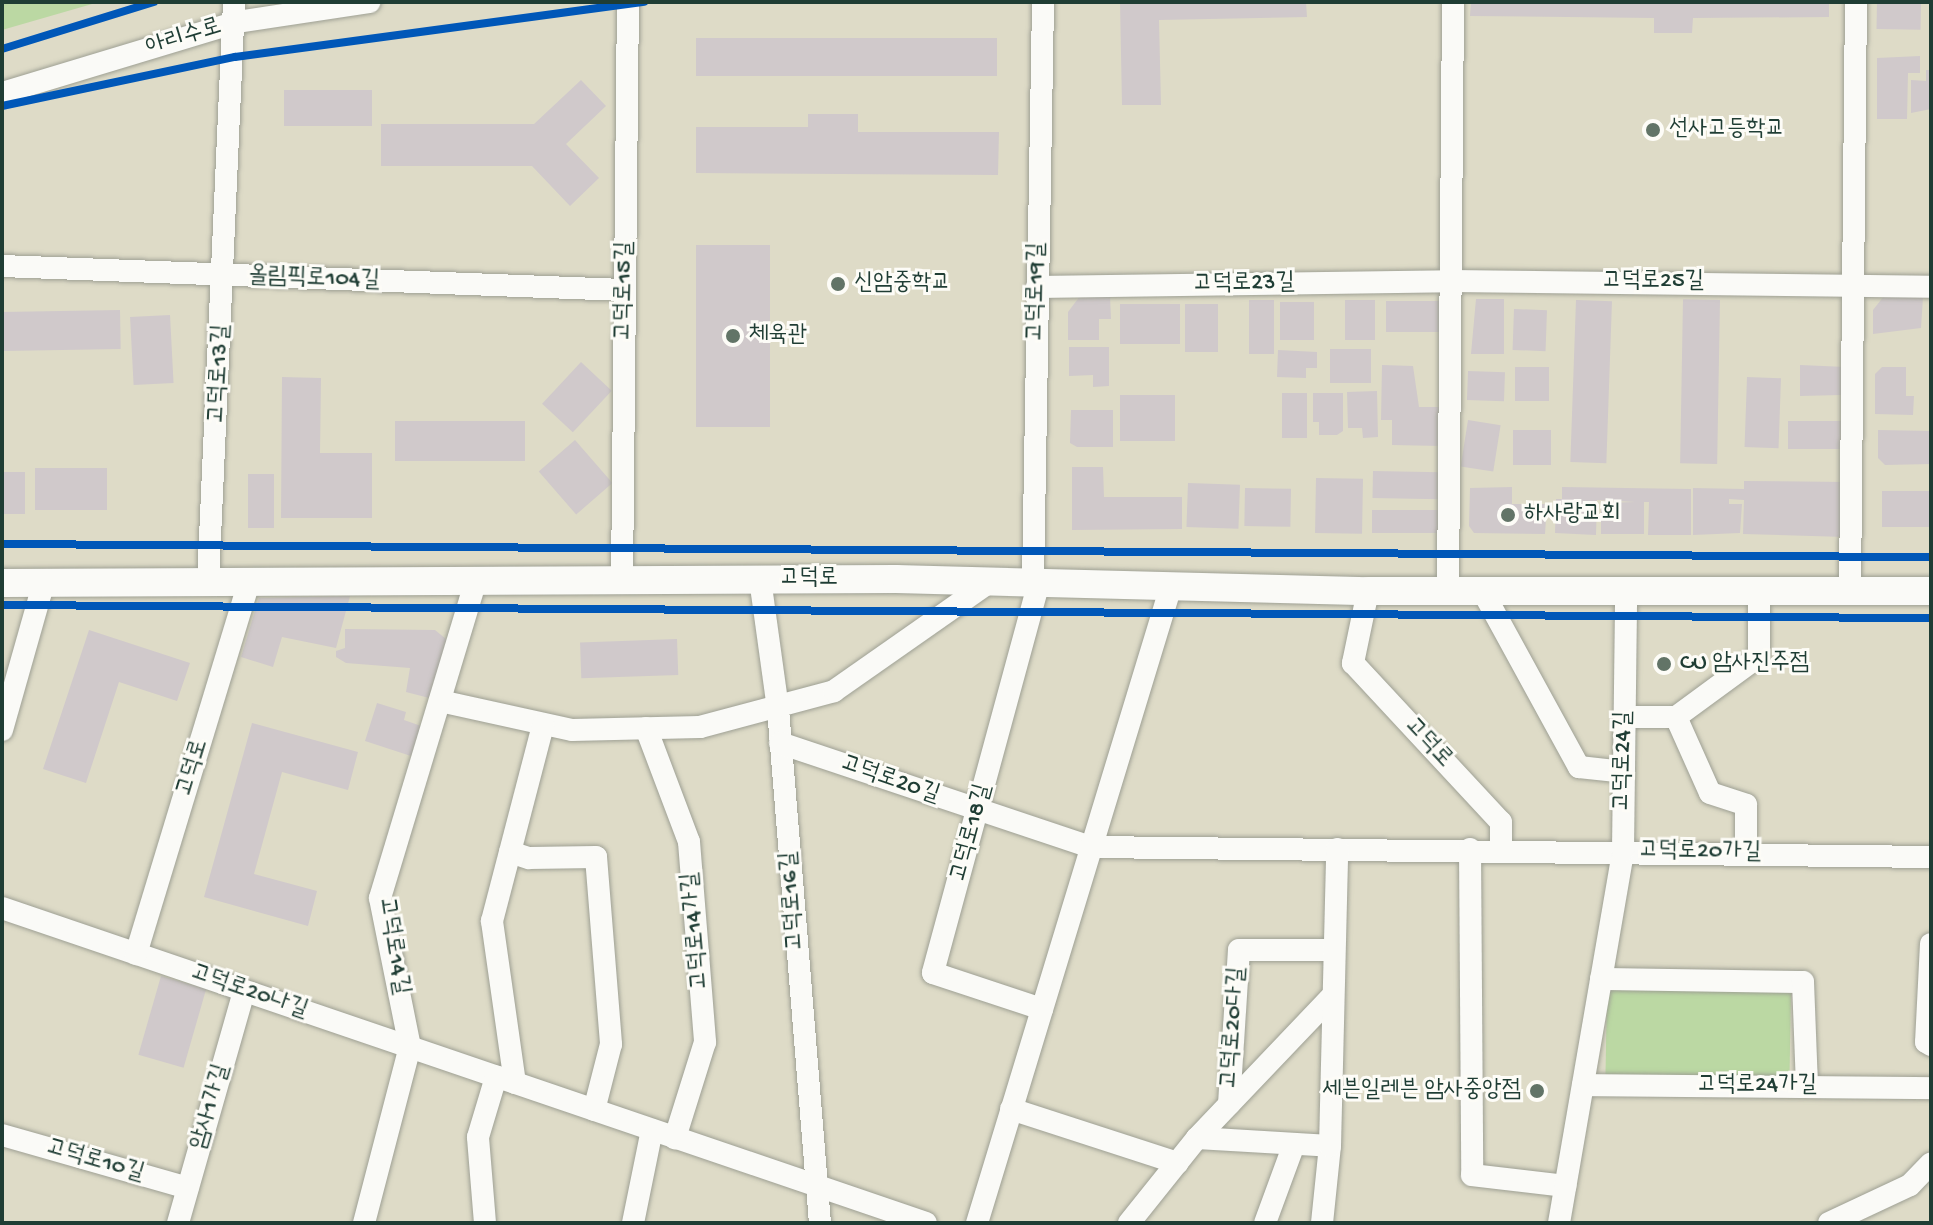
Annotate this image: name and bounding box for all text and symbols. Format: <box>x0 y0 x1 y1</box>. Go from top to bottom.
street label: 아리수로 <box>143 13 225 63</box>
place label: 선사고등학교 <box>1669 116 1785 144</box>
marker: 선사고등학교 <box>1644 121 1662 139</box>
street label: 고덕로15길 <box>610 241 640 341</box>
street label: 고덕로19길 <box>1022 242 1052 342</box>
street label: 올림픽로104길 <box>248 262 380 296</box>
street label: 고덕로25길 <box>1602 268 1704 296</box>
street label: 고덕로23길 <box>1193 269 1295 299</box>
place label: 신암중학교 <box>854 270 951 298</box>
marker: 신암중학교 <box>829 275 847 293</box>
place label: 체육관 <box>749 322 807 350</box>
street label: 고덕로13길 <box>203 324 237 424</box>
marker: 체육관 <box>724 327 742 345</box>
place label: 하사랑교회 <box>1524 501 1621 529</box>
marker: 하사랑교회 <box>1499 506 1517 524</box>
street label: 고덕로 <box>780 565 838 593</box>
place label: CU 암사진주점 <box>1680 650 1809 678</box>
marker: CU 암사진주점 <box>1655 655 1673 673</box>
street label: 고덕로24길 <box>1609 711 1639 811</box>
street label: 고덕로 <box>1398 712 1458 774</box>
street label: 고덕로 <box>171 736 215 800</box>
street label: 고덕로20길 <box>837 750 943 810</box>
street label: 고덕로18길 <box>945 781 999 885</box>
street label: 고덕로20가길 <box>1639 837 1761 867</box>
street label: 고덕로16길 <box>775 851 811 951</box>
street label: 고덕로14가길 <box>677 871 715 991</box>
street label: 고덕로14길 <box>371 895 415 997</box>
street label: 고덕로20나길 <box>187 959 311 1025</box>
street label: 고덕로20다길 <box>1215 966 1253 1090</box>
street label: 암사1가길 <box>185 1061 237 1153</box>
street label: 고덕로24가길 <box>1697 1072 1817 1100</box>
place label: 세븐일레븐 암사중앙점 <box>1322 1077 1521 1105</box>
marker: 세븐일레븐 암사중앙점 <box>1528 1082 1546 1100</box>
street label: 고덕로10길 <box>43 1133 147 1189</box>

